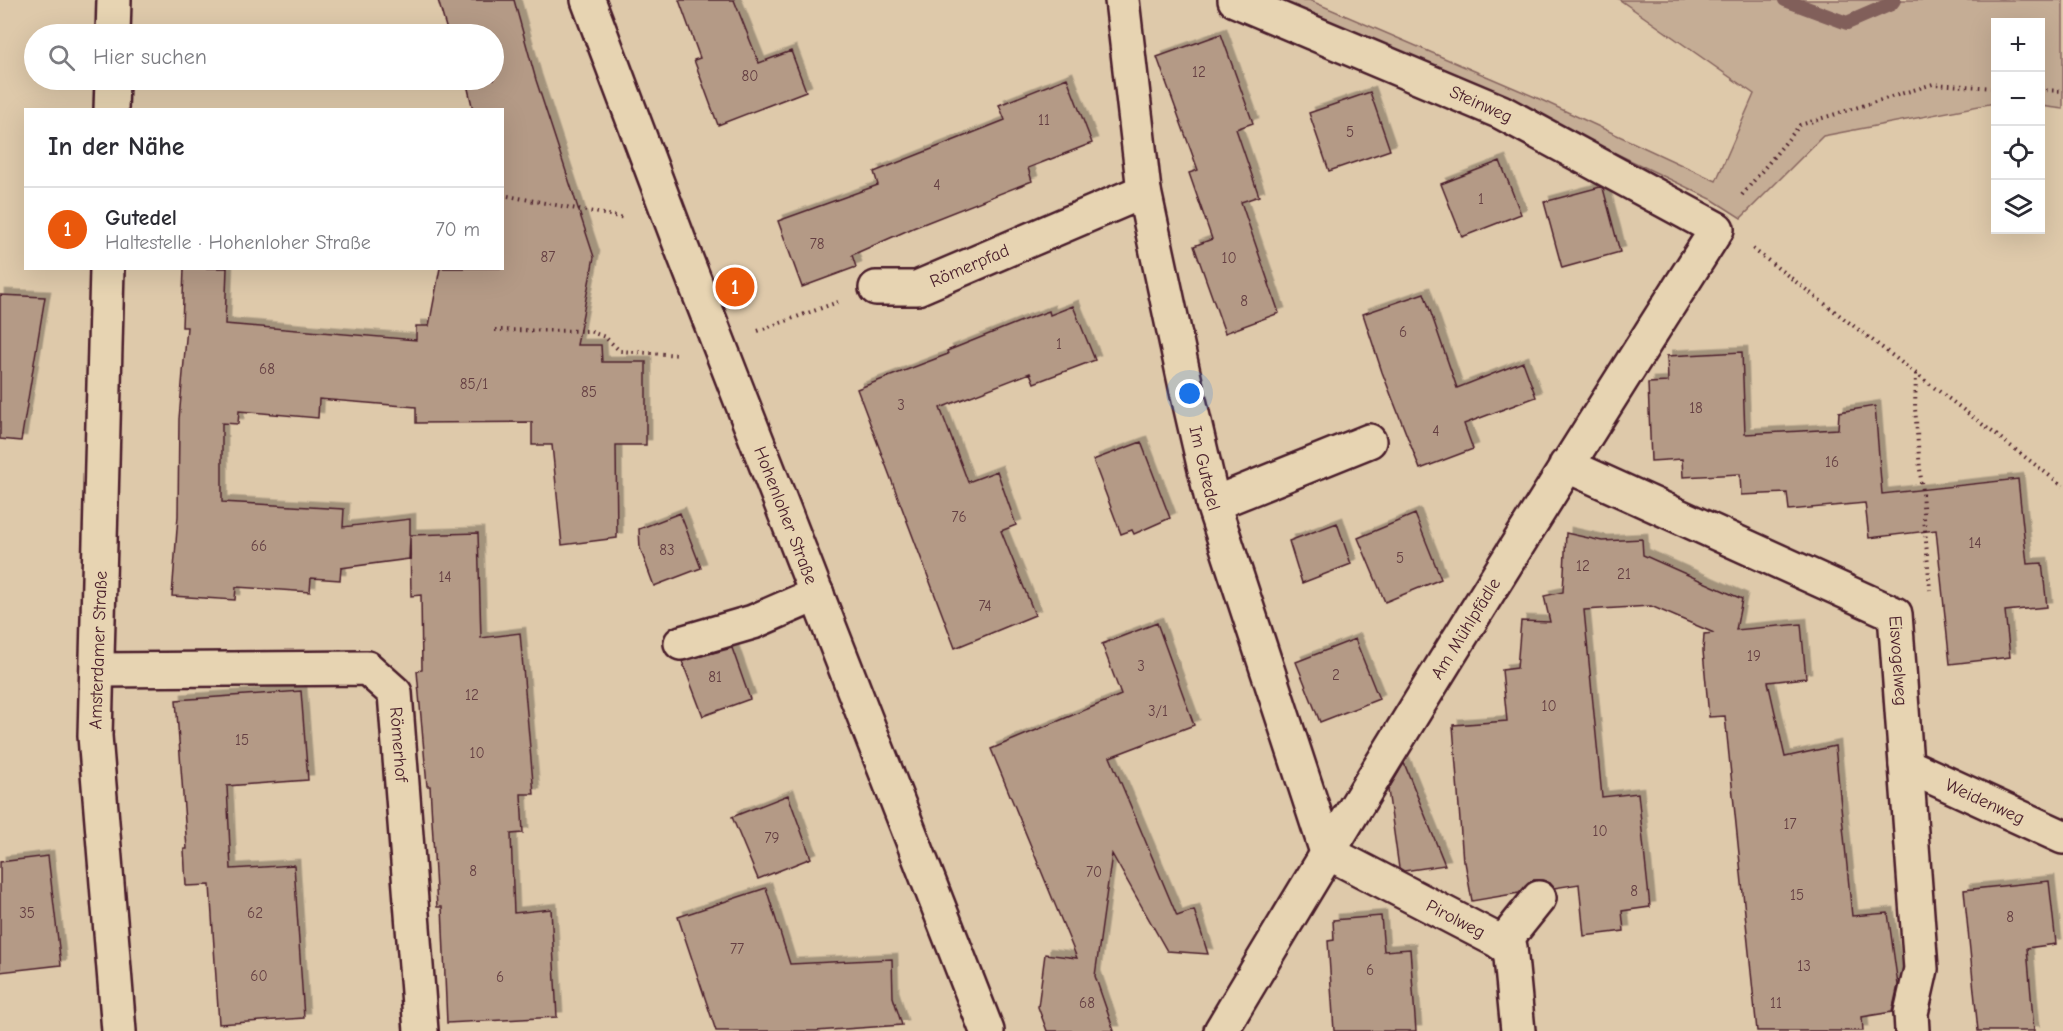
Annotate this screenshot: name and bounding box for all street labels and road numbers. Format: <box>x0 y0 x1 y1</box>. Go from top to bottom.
street label: Steinweg <box>1446 81 1515 128</box>
street label: Römerpfad <box>927 240 1012 292</box>
street label: Im Gutedel <box>1184 424 1224 513</box>
street label: Hohenloher Straße <box>749 444 822 587</box>
street label: Amsterdamer Straße <box>85 570 112 730</box>
street label: Am Mühlpfädle <box>1427 574 1505 683</box>
street label: Eisvogelweg <box>1884 615 1912 707</box>
street label: Römerhof <box>385 706 412 784</box>
street label: Weidenweg <box>1942 774 2028 829</box>
street label: Pirolweg <box>1422 895 1489 943</box>

